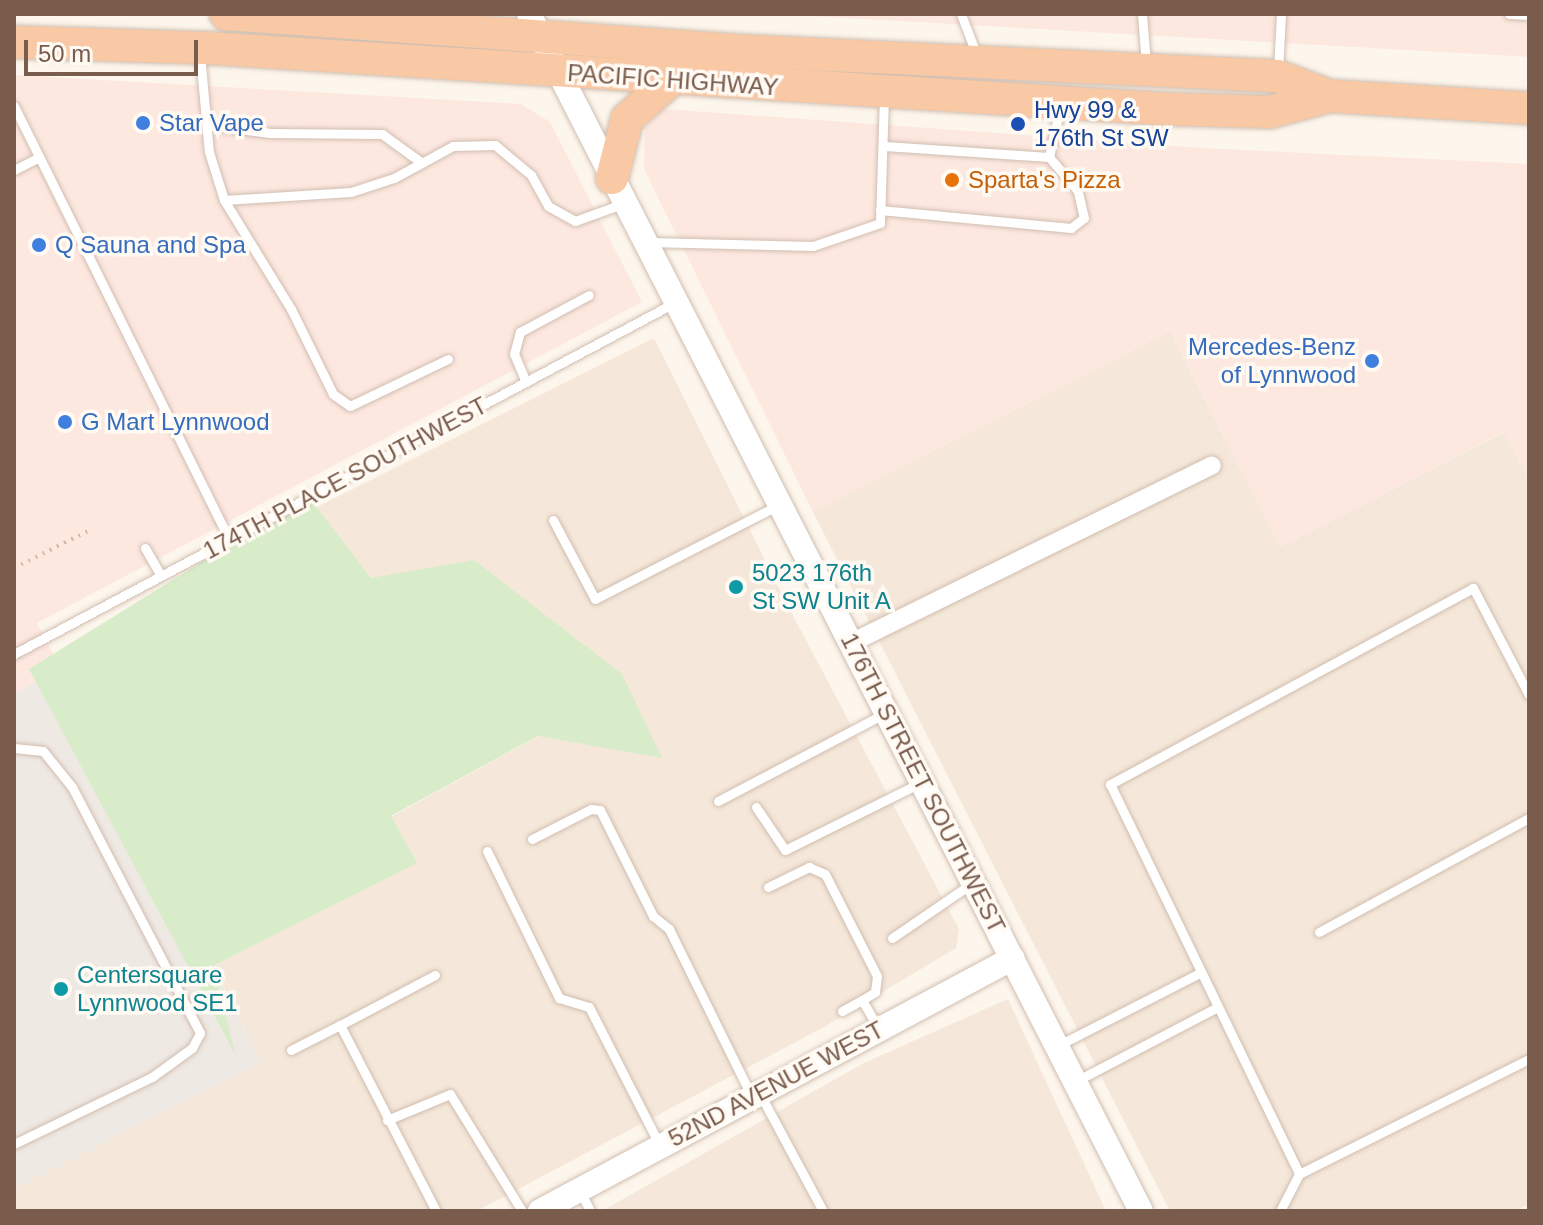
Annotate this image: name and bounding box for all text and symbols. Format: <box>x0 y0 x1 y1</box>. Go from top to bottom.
scale bar <box>28 24 202 74</box>
text: 50 m <box>38 40 91 67</box>
street label: PACIFIC HIGHWAY <box>566 58 780 102</box>
place label: Hwy 99 & 176th St SW <box>1034 96 1169 152</box>
place label: Star Vape <box>159 109 264 137</box>
marker: Star Vape <box>134 114 152 132</box>
marker: Hwy 99 & 176th St SW <box>1009 115 1027 133</box>
place label: Sparta's Pizza <box>968 166 1121 194</box>
marker: Sparta's Pizza <box>943 171 961 189</box>
place label: Q Sauna and Spa <box>55 231 246 259</box>
marker: Q Sauna and Spa <box>30 236 48 254</box>
place label: Mercedes-Benz of Lynnwood <box>1188 333 1356 389</box>
marker: Mercedes-Benz of Lynnwood <box>1363 352 1381 370</box>
street label: 174TH PLACE SOUTHWEST <box>198 391 492 565</box>
place label: G Mart Lynnwood <box>81 408 270 436</box>
marker: G Mart Lynnwood <box>56 413 74 431</box>
place label: 5023 176th St SW Unit A <box>752 559 892 615</box>
marker: 5023 176th St SW Unit A <box>727 578 745 596</box>
street label: 176TH STREET SOUTHWEST <box>834 628 1012 938</box>
place label: Centersquare Lynnwood SE1 <box>77 961 238 1017</box>
marker: Centersquare Lynnwood SE1 <box>52 980 70 998</box>
street label: 52ND AVENUE WEST <box>663 1015 889 1153</box>

